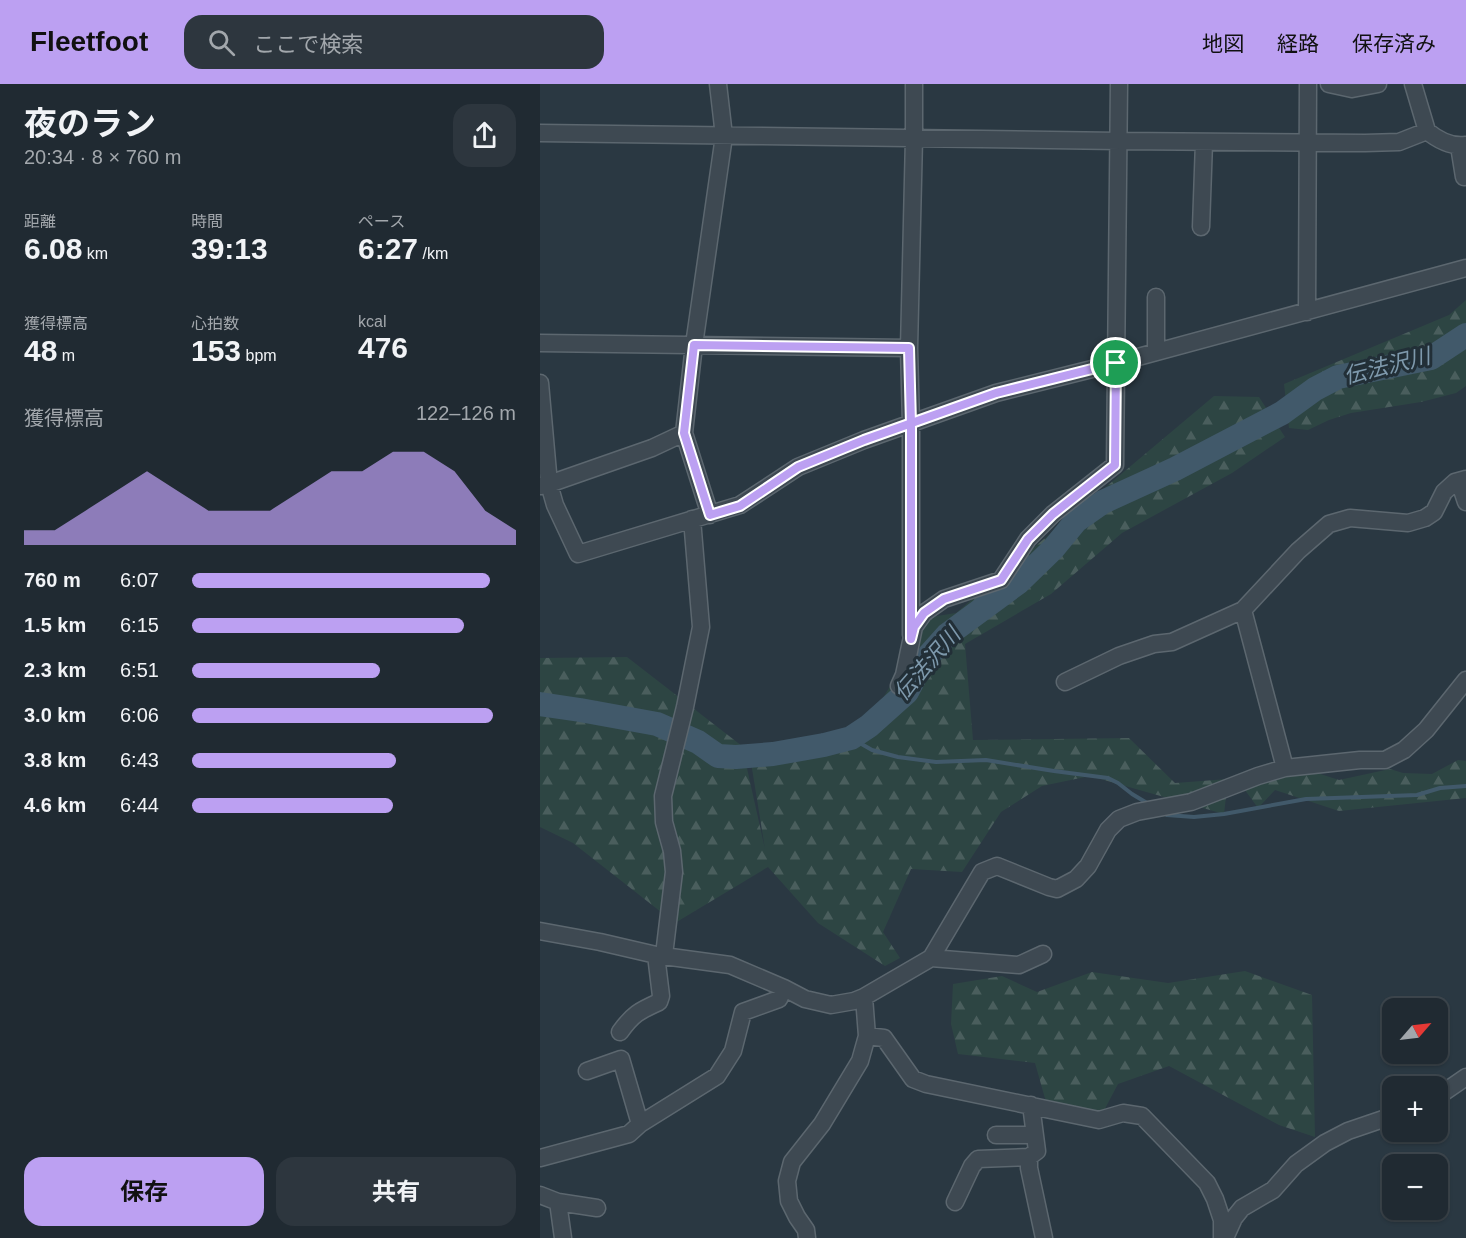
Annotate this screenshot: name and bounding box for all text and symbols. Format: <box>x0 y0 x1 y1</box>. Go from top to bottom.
search box <box>184 15 604 69</box>
text: Fleetfoot <box>30 26 148 57</box>
icon: search <box>205 26 238 59</box>
text: ここで検索 <box>253 32 363 57</box>
text: 地図 <box>1202 32 1244 55</box>
text: 経路 <box>1277 32 1319 55</box>
text: 保存済み <box>1352 32 1436 55</box>
button: share <box>453 104 516 167</box>
text: 夜のラン <box>24 105 156 142</box>
text: 20:34 · 8 × 760 m <box>24 146 181 168</box>
text: 距離 <box>24 213 56 230</box>
text: 時間 <box>191 213 223 230</box>
text: ペース <box>358 213 405 230</box>
text: 6.08 <box>24 232 82 265</box>
text: 39:13 <box>191 232 268 265</box>
text: 6:27 <box>358 232 418 265</box>
text: km <box>82 245 108 262</box>
text: /km <box>418 245 448 262</box>
text: kcal <box>358 313 386 330</box>
text: 獲得標高 <box>24 315 88 332</box>
text: 心拍数 <box>191 315 239 332</box>
text: 476 <box>358 331 408 364</box>
text: 48 <box>24 334 57 367</box>
text: 153 <box>191 334 241 367</box>
pin <box>1090 337 1141 388</box>
water label: 伝法沢川 <box>1341 343 1435 389</box>
icon: arrive <box>1099 346 1132 379</box>
text: m <box>57 347 75 364</box>
text: bpm <box>241 347 277 364</box>
text: 122–126 m <box>416 402 516 424</box>
text: 獲得標高 <box>24 407 104 429</box>
text: 760 m <box>24 569 81 591</box>
text: 6:07 <box>120 569 159 591</box>
text: 1.5 km <box>24 614 86 636</box>
text: 6:15 <box>120 614 159 636</box>
water label: 伝法沢川 <box>889 621 967 705</box>
text: 2.3 km <box>24 659 86 681</box>
text: 6:51 <box>120 659 159 681</box>
text: 3.0 km <box>24 704 86 726</box>
text: 6:06 <box>120 704 159 726</box>
text: 3.8 km <box>24 749 86 771</box>
text: 6:43 <box>120 749 159 771</box>
text: 4.6 km <box>24 794 86 816</box>
text: 6:44 <box>120 794 159 816</box>
north arrow <box>1382 998 1448 1064</box>
map controls <box>1382 998 1448 1220</box>
button: + <box>1382 1076 1448 1142</box>
button: − <box>1382 1154 1448 1220</box>
button: 保存 <box>24 1157 264 1226</box>
button: 共有 <box>276 1157 516 1226</box>

